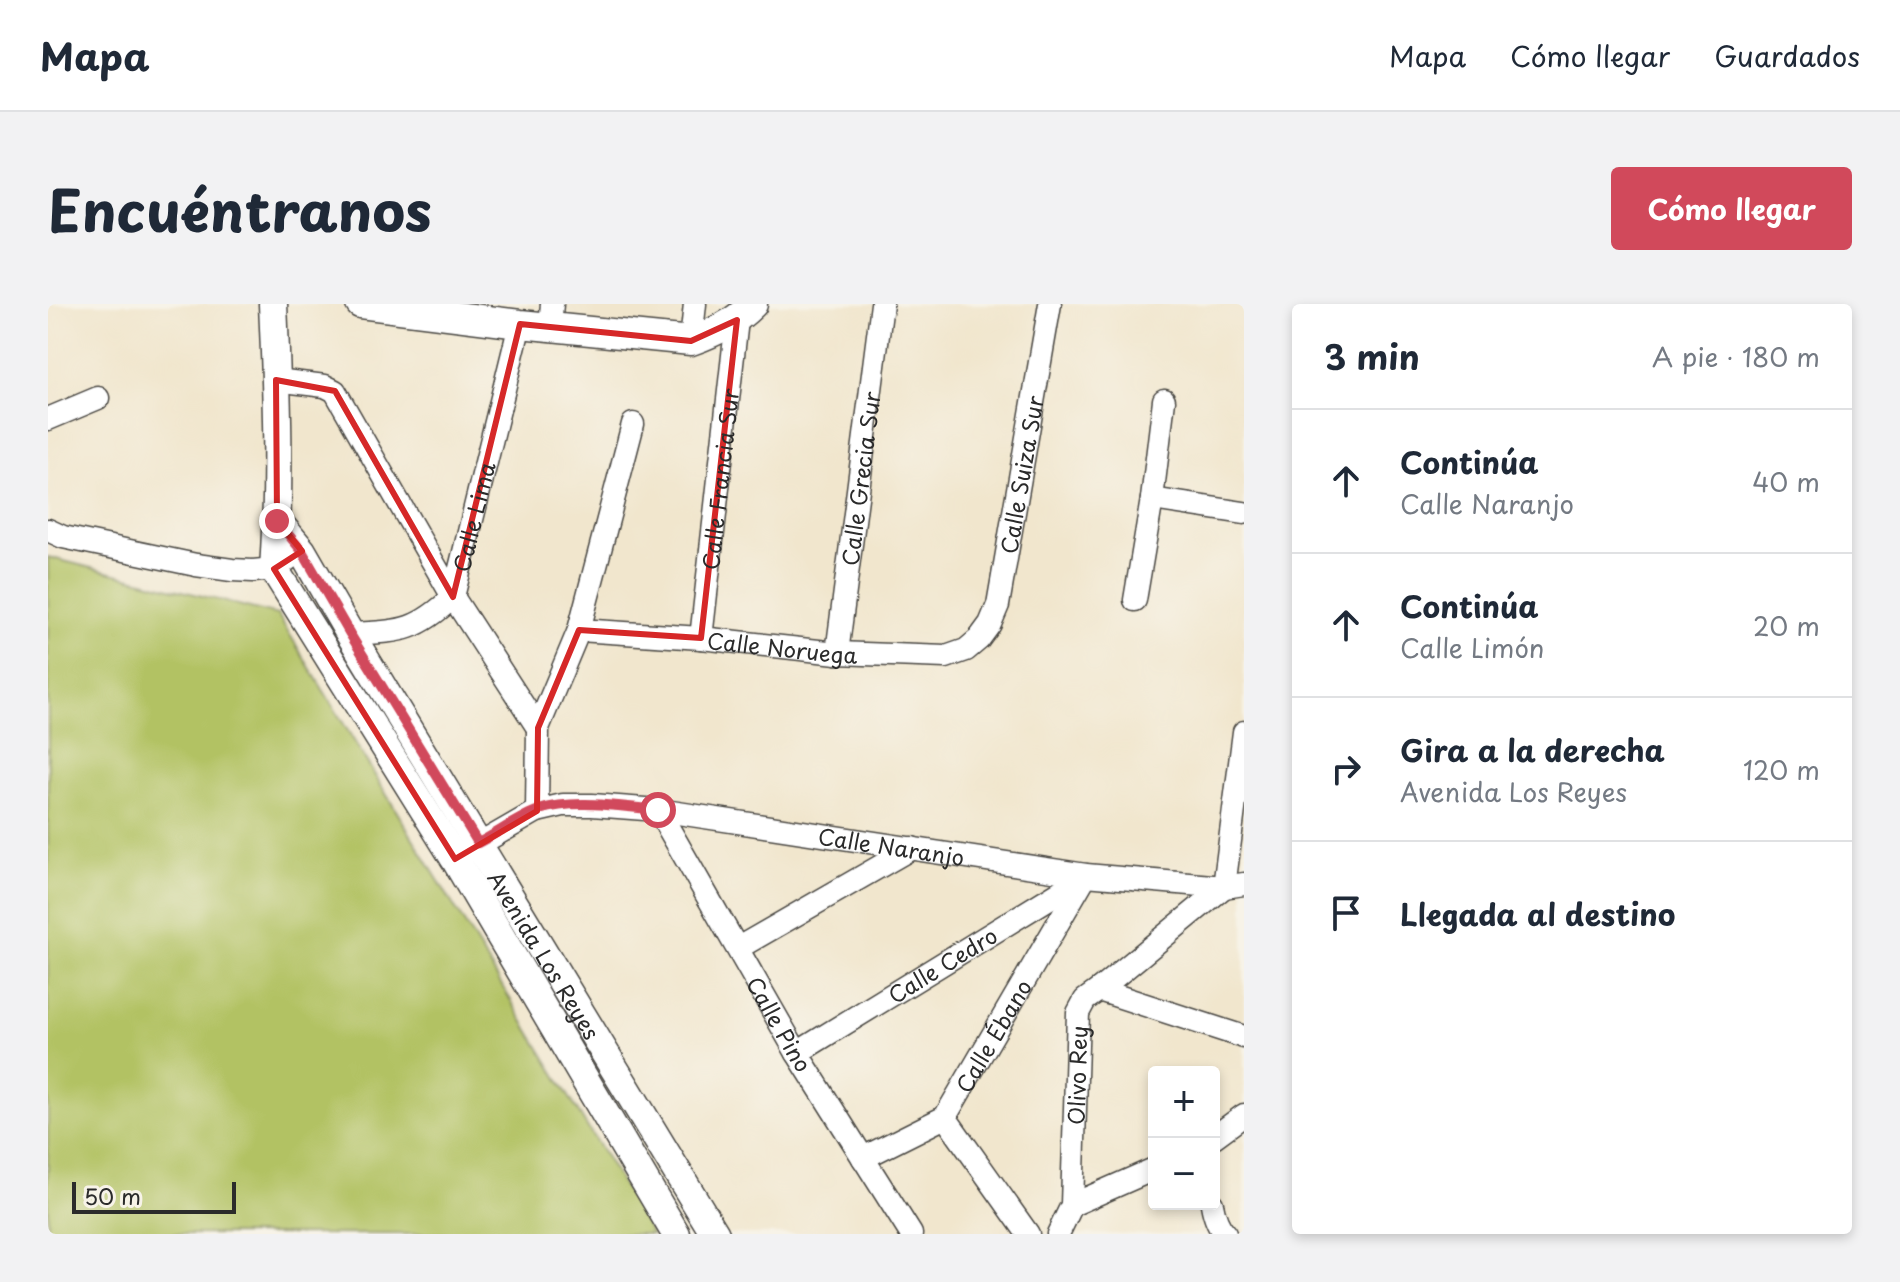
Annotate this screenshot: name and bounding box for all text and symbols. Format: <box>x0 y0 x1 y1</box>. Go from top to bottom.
text: Mapa <box>40 27 150 84</box>
text: Mapa <box>1389 34 1466 77</box>
text: Cómo llegar <box>1510 34 1670 77</box>
text: Guardados <box>1714 34 1860 77</box>
text: Encuéntranos <box>48 166 432 251</box>
button: Cómo llegar <box>1611 167 1852 250</box>
text: 3 min <box>1324 330 1420 382</box>
text: A pie · 180 m <box>1652 337 1820 376</box>
street label: Calle Francia Sur <box>692 386 746 571</box>
street label: Calle Grecia Sur <box>832 389 887 568</box>
street label: Calle Suiza Sur <box>991 392 1051 556</box>
text: Continúa <box>1400 439 1539 484</box>
street label: Calle Lima <box>443 458 502 575</box>
icon: ahead <box>1324 459 1368 503</box>
text: 40 m <box>1752 462 1820 501</box>
text: Calle Naranjo <box>1400 484 1574 523</box>
route end <box>259 503 295 539</box>
text: Continúa <box>1400 583 1539 628</box>
icon: ahead <box>1324 603 1368 647</box>
text: 20 m <box>1753 606 1820 645</box>
street label: Calle Noruega <box>706 622 858 670</box>
text: Calle Limón <box>1400 628 1544 667</box>
text: Gira a la derecha <box>1400 727 1665 772</box>
icon: right <box>1324 747 1368 791</box>
text: 120 m <box>1743 750 1820 789</box>
text: Avenida Los Reyes <box>1400 772 1627 811</box>
route start <box>640 792 676 828</box>
street label: Calle Naranjo <box>816 818 967 873</box>
street label: Avenida Los Reyes <box>481 864 609 1045</box>
icon: arrive <box>1324 891 1368 935</box>
text: Llegada al destino <box>1400 891 1675 936</box>
street label: Calle Cedro <box>881 918 1003 1010</box>
street label: Calle Pino <box>740 970 821 1078</box>
street label: Calle Ébano <box>946 973 1039 1098</box>
street label: Olivo Rey <box>1058 1025 1094 1125</box>
map controls <box>1148 1066 1220 1210</box>
button: + <box>1148 1066 1220 1138</box>
button: − <box>1148 1138 1220 1210</box>
scale bar <box>72 1178 236 1214</box>
text: 50 m <box>84 1179 141 1212</box>

